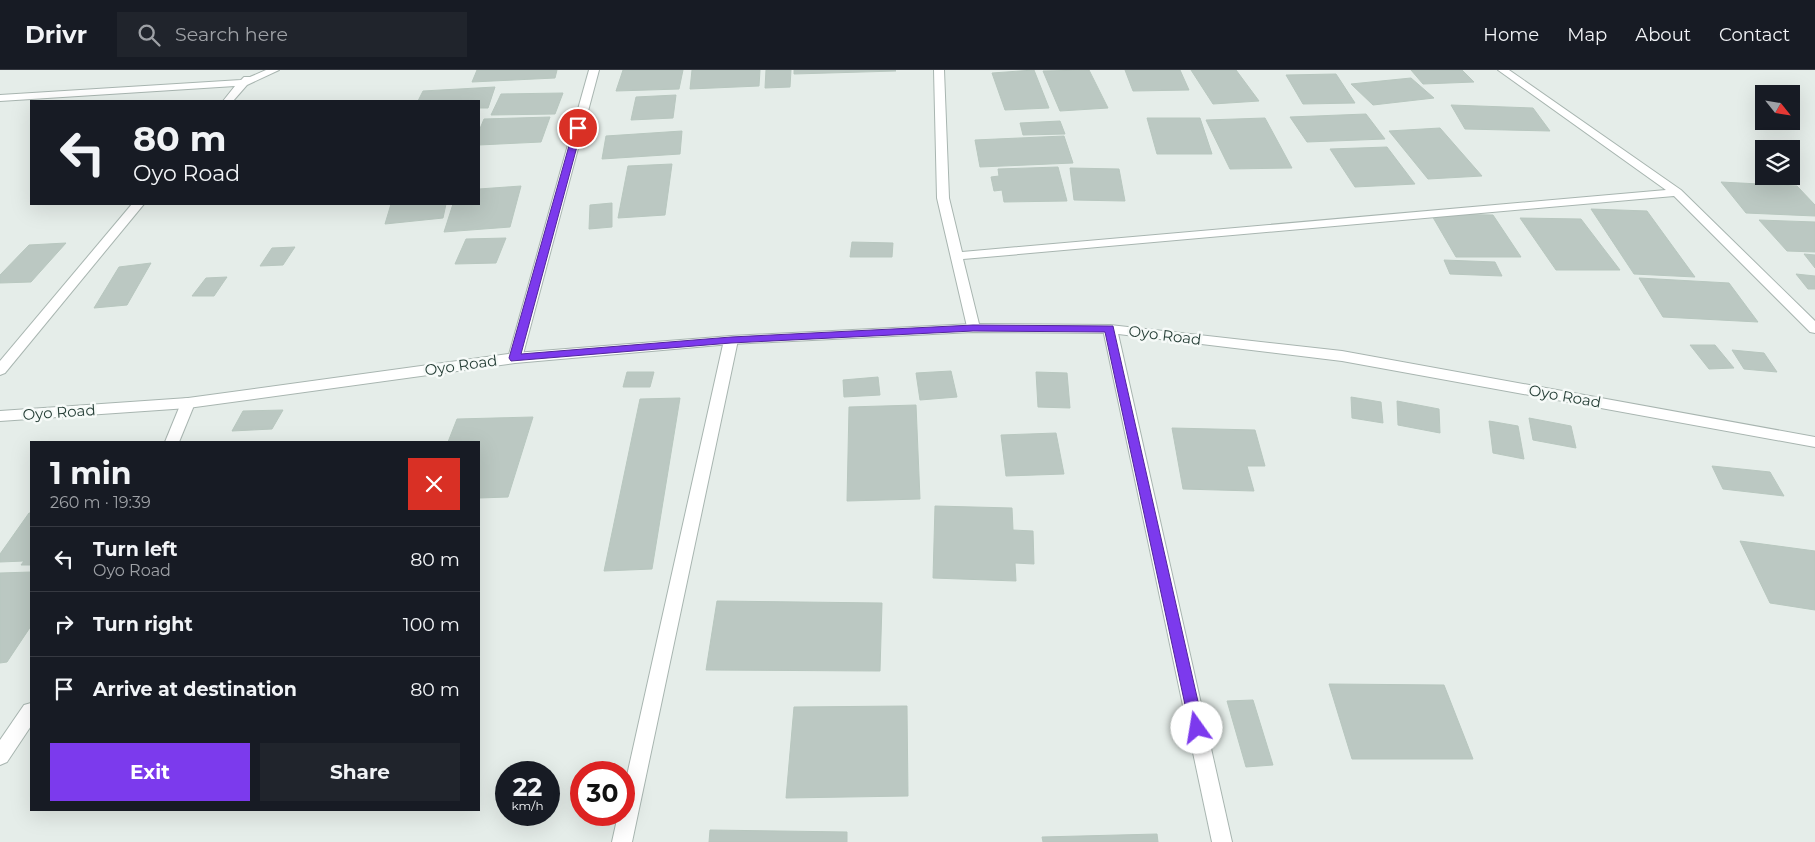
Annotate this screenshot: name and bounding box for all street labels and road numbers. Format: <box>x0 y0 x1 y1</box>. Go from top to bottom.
street label: Oyo Road <box>1128 321 1202 349</box>
street label: Oyo Road <box>424 351 498 379</box>
street label: Oyo Road <box>1527 380 1603 412</box>
street label: Oyo Road <box>22 400 96 424</box>

